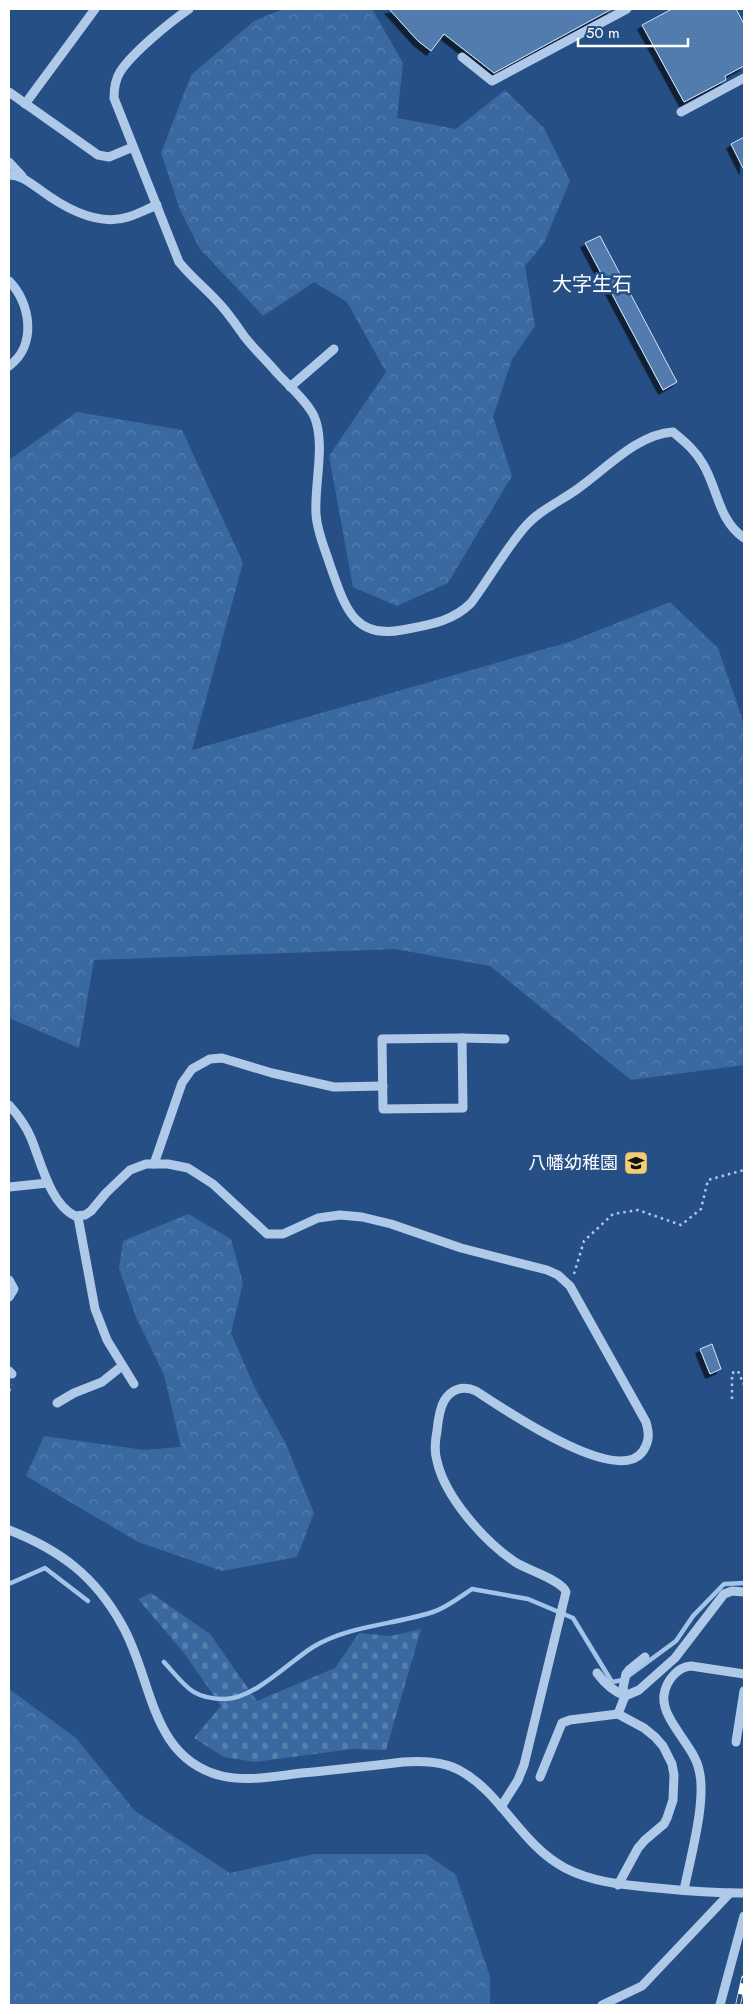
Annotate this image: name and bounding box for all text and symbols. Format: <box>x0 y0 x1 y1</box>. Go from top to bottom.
scale bar <box>578 15 688 47</box>
text: 50 m <box>586 22 620 44</box>
district label: 大字生石 <box>552 270 632 299</box>
place label: 八幡幼稚園 <box>528 1150 618 1176</box>
school or university icon: 八幡幼稚園 <box>623 1150 649 1176</box>

